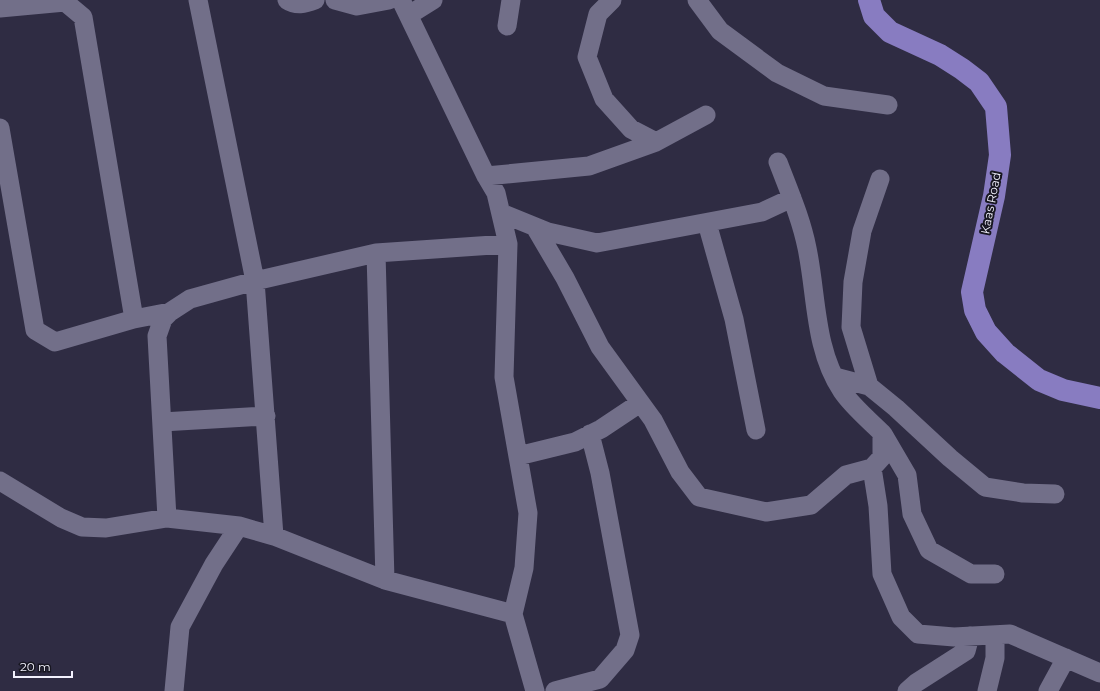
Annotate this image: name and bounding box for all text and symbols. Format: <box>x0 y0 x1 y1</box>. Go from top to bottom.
street label: Kaas Road <box>977 171 1004 235</box>
scale bar <box>14 653 72 679</box>
text: 20 m <box>20 659 51 674</box>

